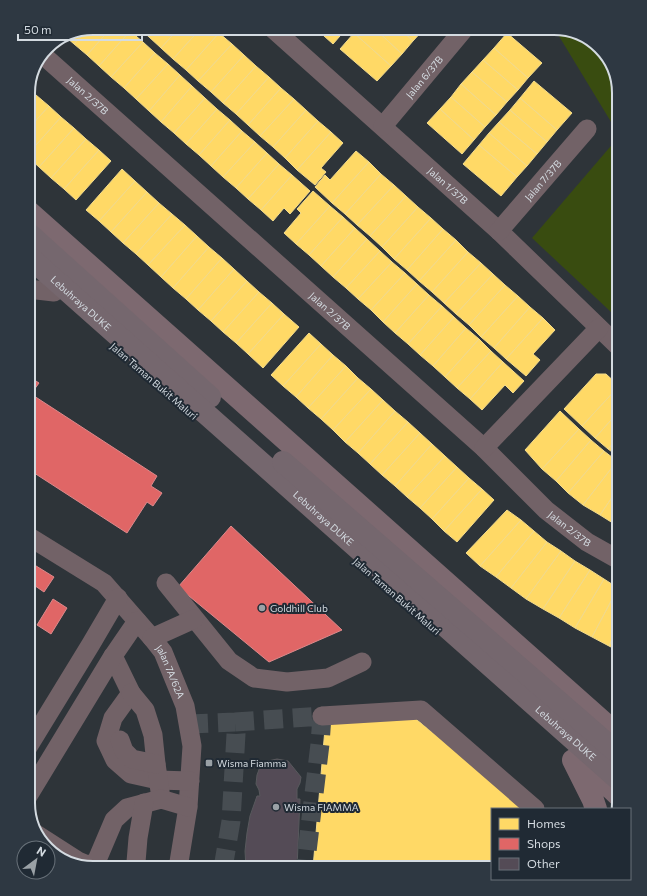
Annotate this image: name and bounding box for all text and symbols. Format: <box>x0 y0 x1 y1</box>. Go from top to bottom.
scale bar <box>18 16 142 42</box>
text: 50 m <box>24 22 52 36</box>
street label: Jalan 6/37B <box>403 53 445 100</box>
street label: Jalan 2/37B <box>65 74 111 117</box>
street label: Jalan 7/37B <box>522 157 564 203</box>
street label: Jalan 1/37B <box>425 164 471 207</box>
street label: Lebuhraya DUKE <box>48 273 114 333</box>
street label: Jalan 2/37B <box>307 289 353 333</box>
street label: Jalan Taman Bukit Maluri <box>108 340 200 422</box>
street label: Lebuhraya DUKE <box>291 488 356 548</box>
street label: Jalan 2/37B <box>546 508 593 549</box>
street label: Jalan Taman Bukit Maluri <box>351 555 443 637</box>
place label: Goldhill Club <box>270 602 328 614</box>
marker: Goldhill Club <box>257 603 267 613</box>
street label: Jalan 7A/62A <box>153 642 187 700</box>
street label: Lebuhraya DUKE <box>533 703 599 763</box>
place label: Wisma Fiamma <box>217 757 286 769</box>
marker: Wisma Fiamma <box>204 758 214 768</box>
place label: Wisma FIAMMA <box>284 801 359 813</box>
marker: Wisma FIAMMA <box>271 802 281 812</box>
legend <box>491 808 631 880</box>
text: Homes <box>527 816 565 830</box>
text: Shops <box>527 836 561 850</box>
north arrow <box>16 840 56 880</box>
text: N <box>35 843 49 859</box>
text: Other <box>527 856 560 870</box>

